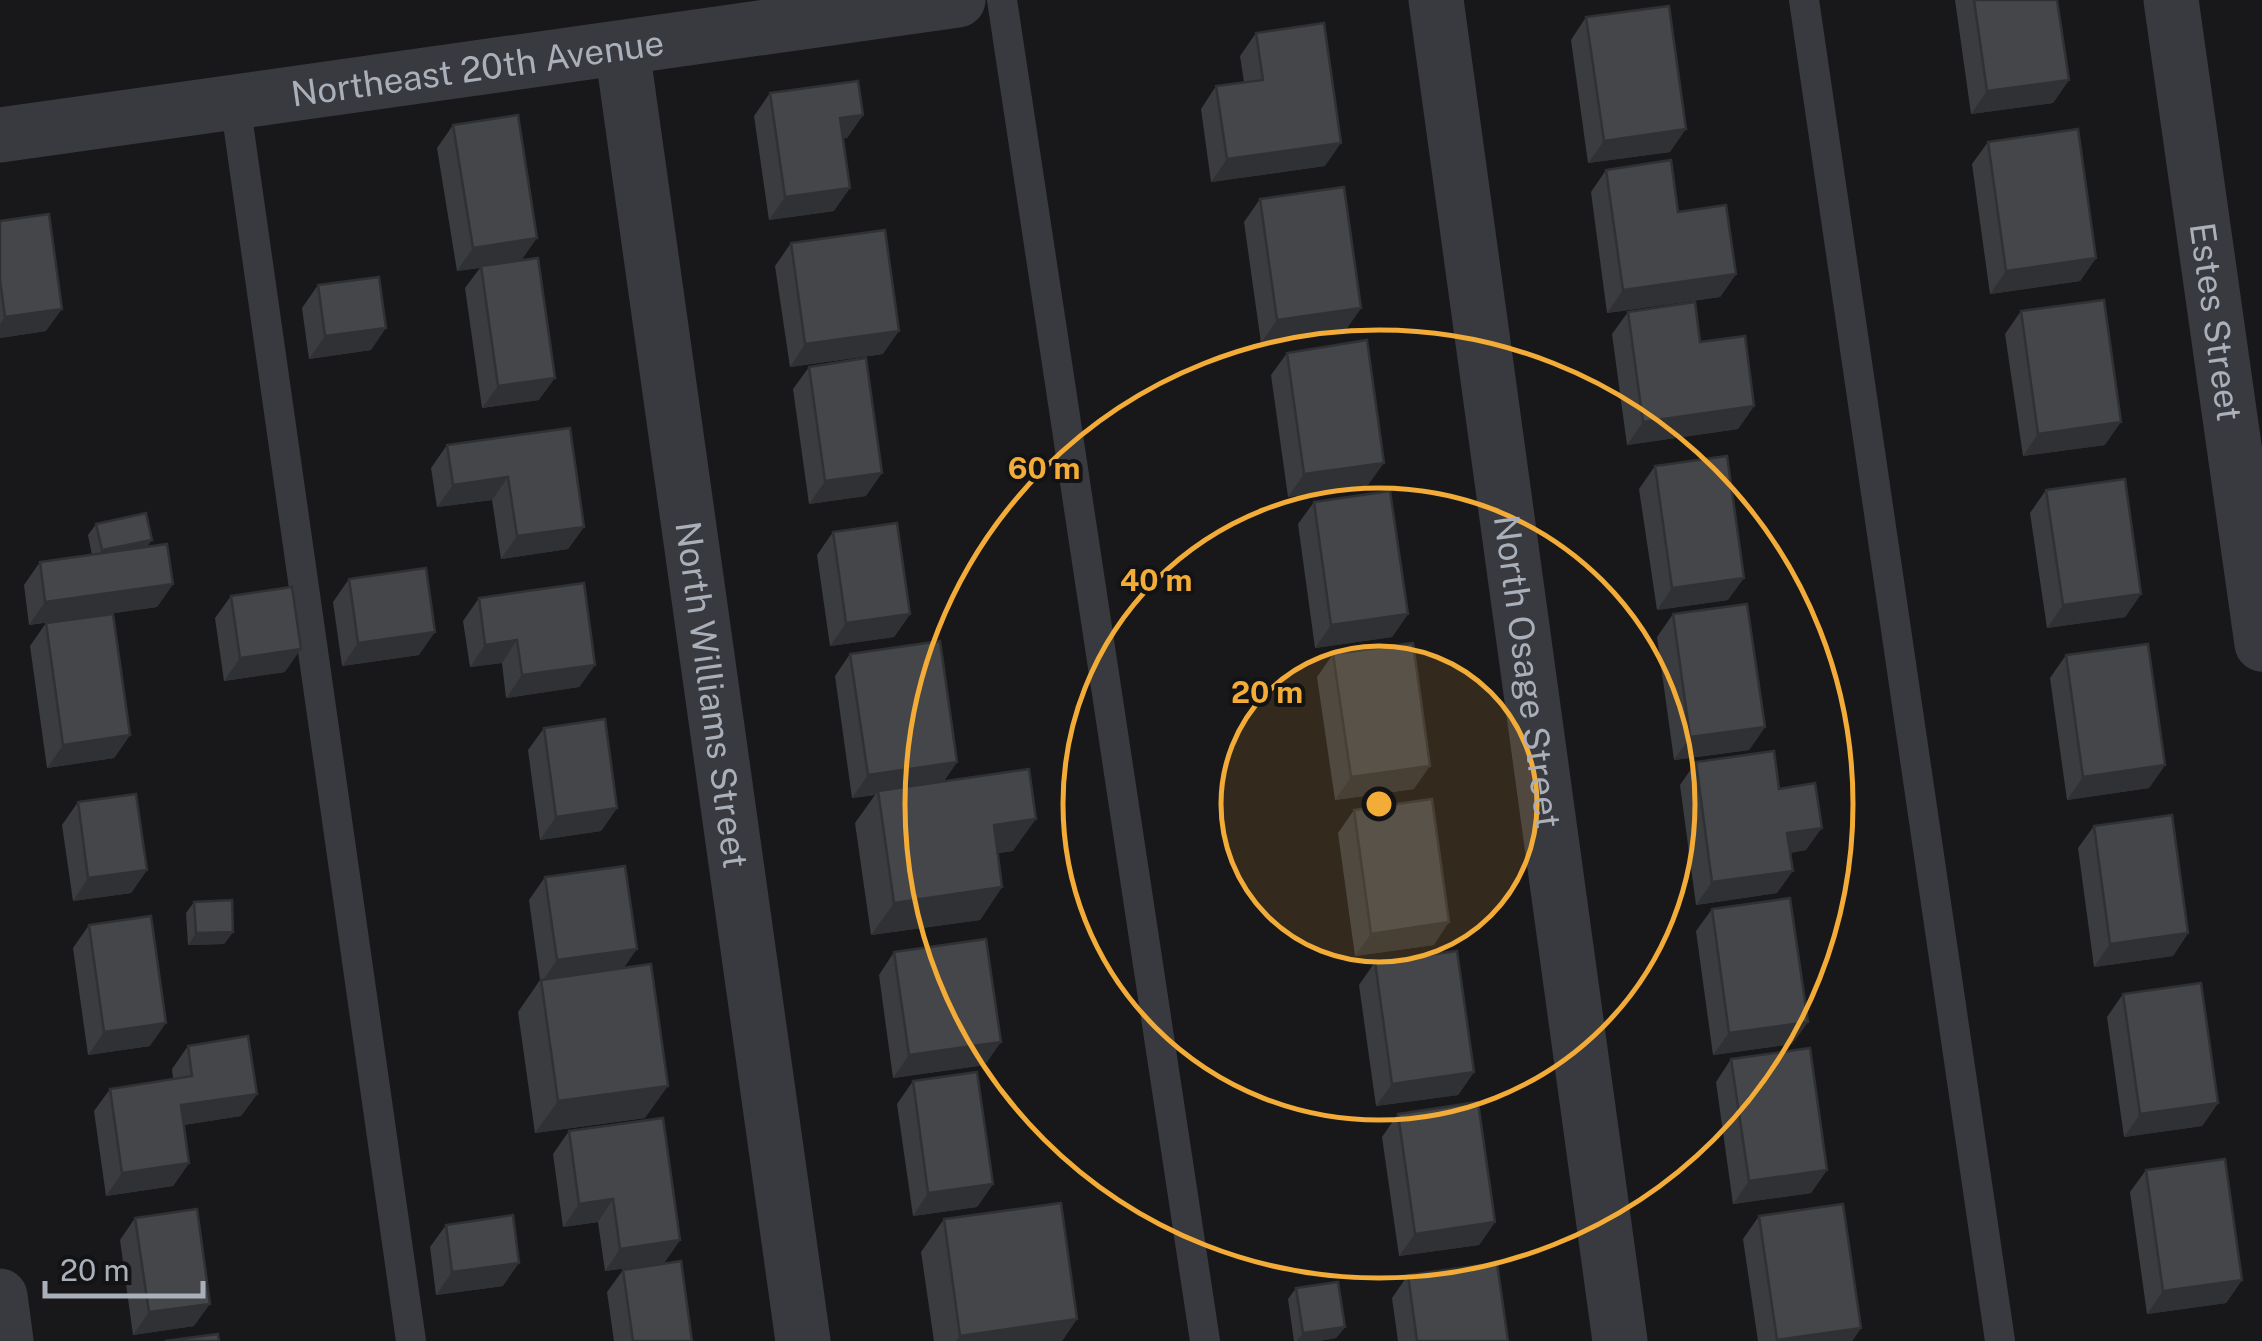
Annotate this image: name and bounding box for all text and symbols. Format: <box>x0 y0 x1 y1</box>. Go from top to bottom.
street label: Northeast 20th Avenue <box>288 21 666 114</box>
street label: Estes Street <box>2182 220 2251 424</box>
text: 60 m <box>1008 450 1080 486</box>
street label: North Osage Street <box>1486 513 1570 831</box>
street label: North Williams Street <box>668 519 757 871</box>
text: 40 m <box>1120 562 1192 598</box>
text: 20 m <box>1231 674 1303 710</box>
centre of rings <box>1361 786 1397 822</box>
scale bar <box>45 1236 202 1298</box>
text: 20 m <box>60 1252 129 1288</box>

